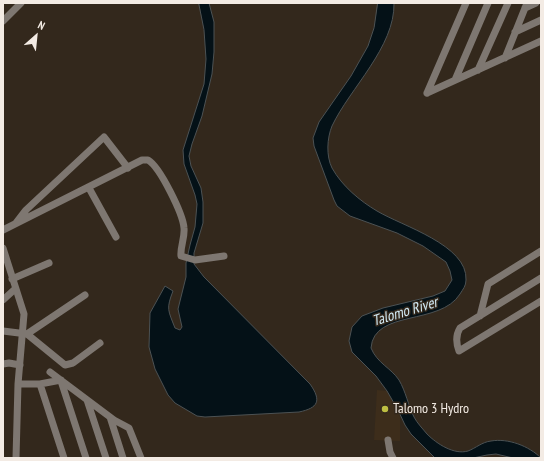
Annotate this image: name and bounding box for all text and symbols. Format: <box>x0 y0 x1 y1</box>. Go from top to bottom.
north arrow <box>16 16 56 56</box>
text: N <box>36 18 47 33</box>
water label: Talomo River <box>370 294 440 330</box>
place label: Talomo 3 Hydro <box>393 401 469 417</box>
marker: Talomo 3 Hydro <box>380 404 390 414</box>

